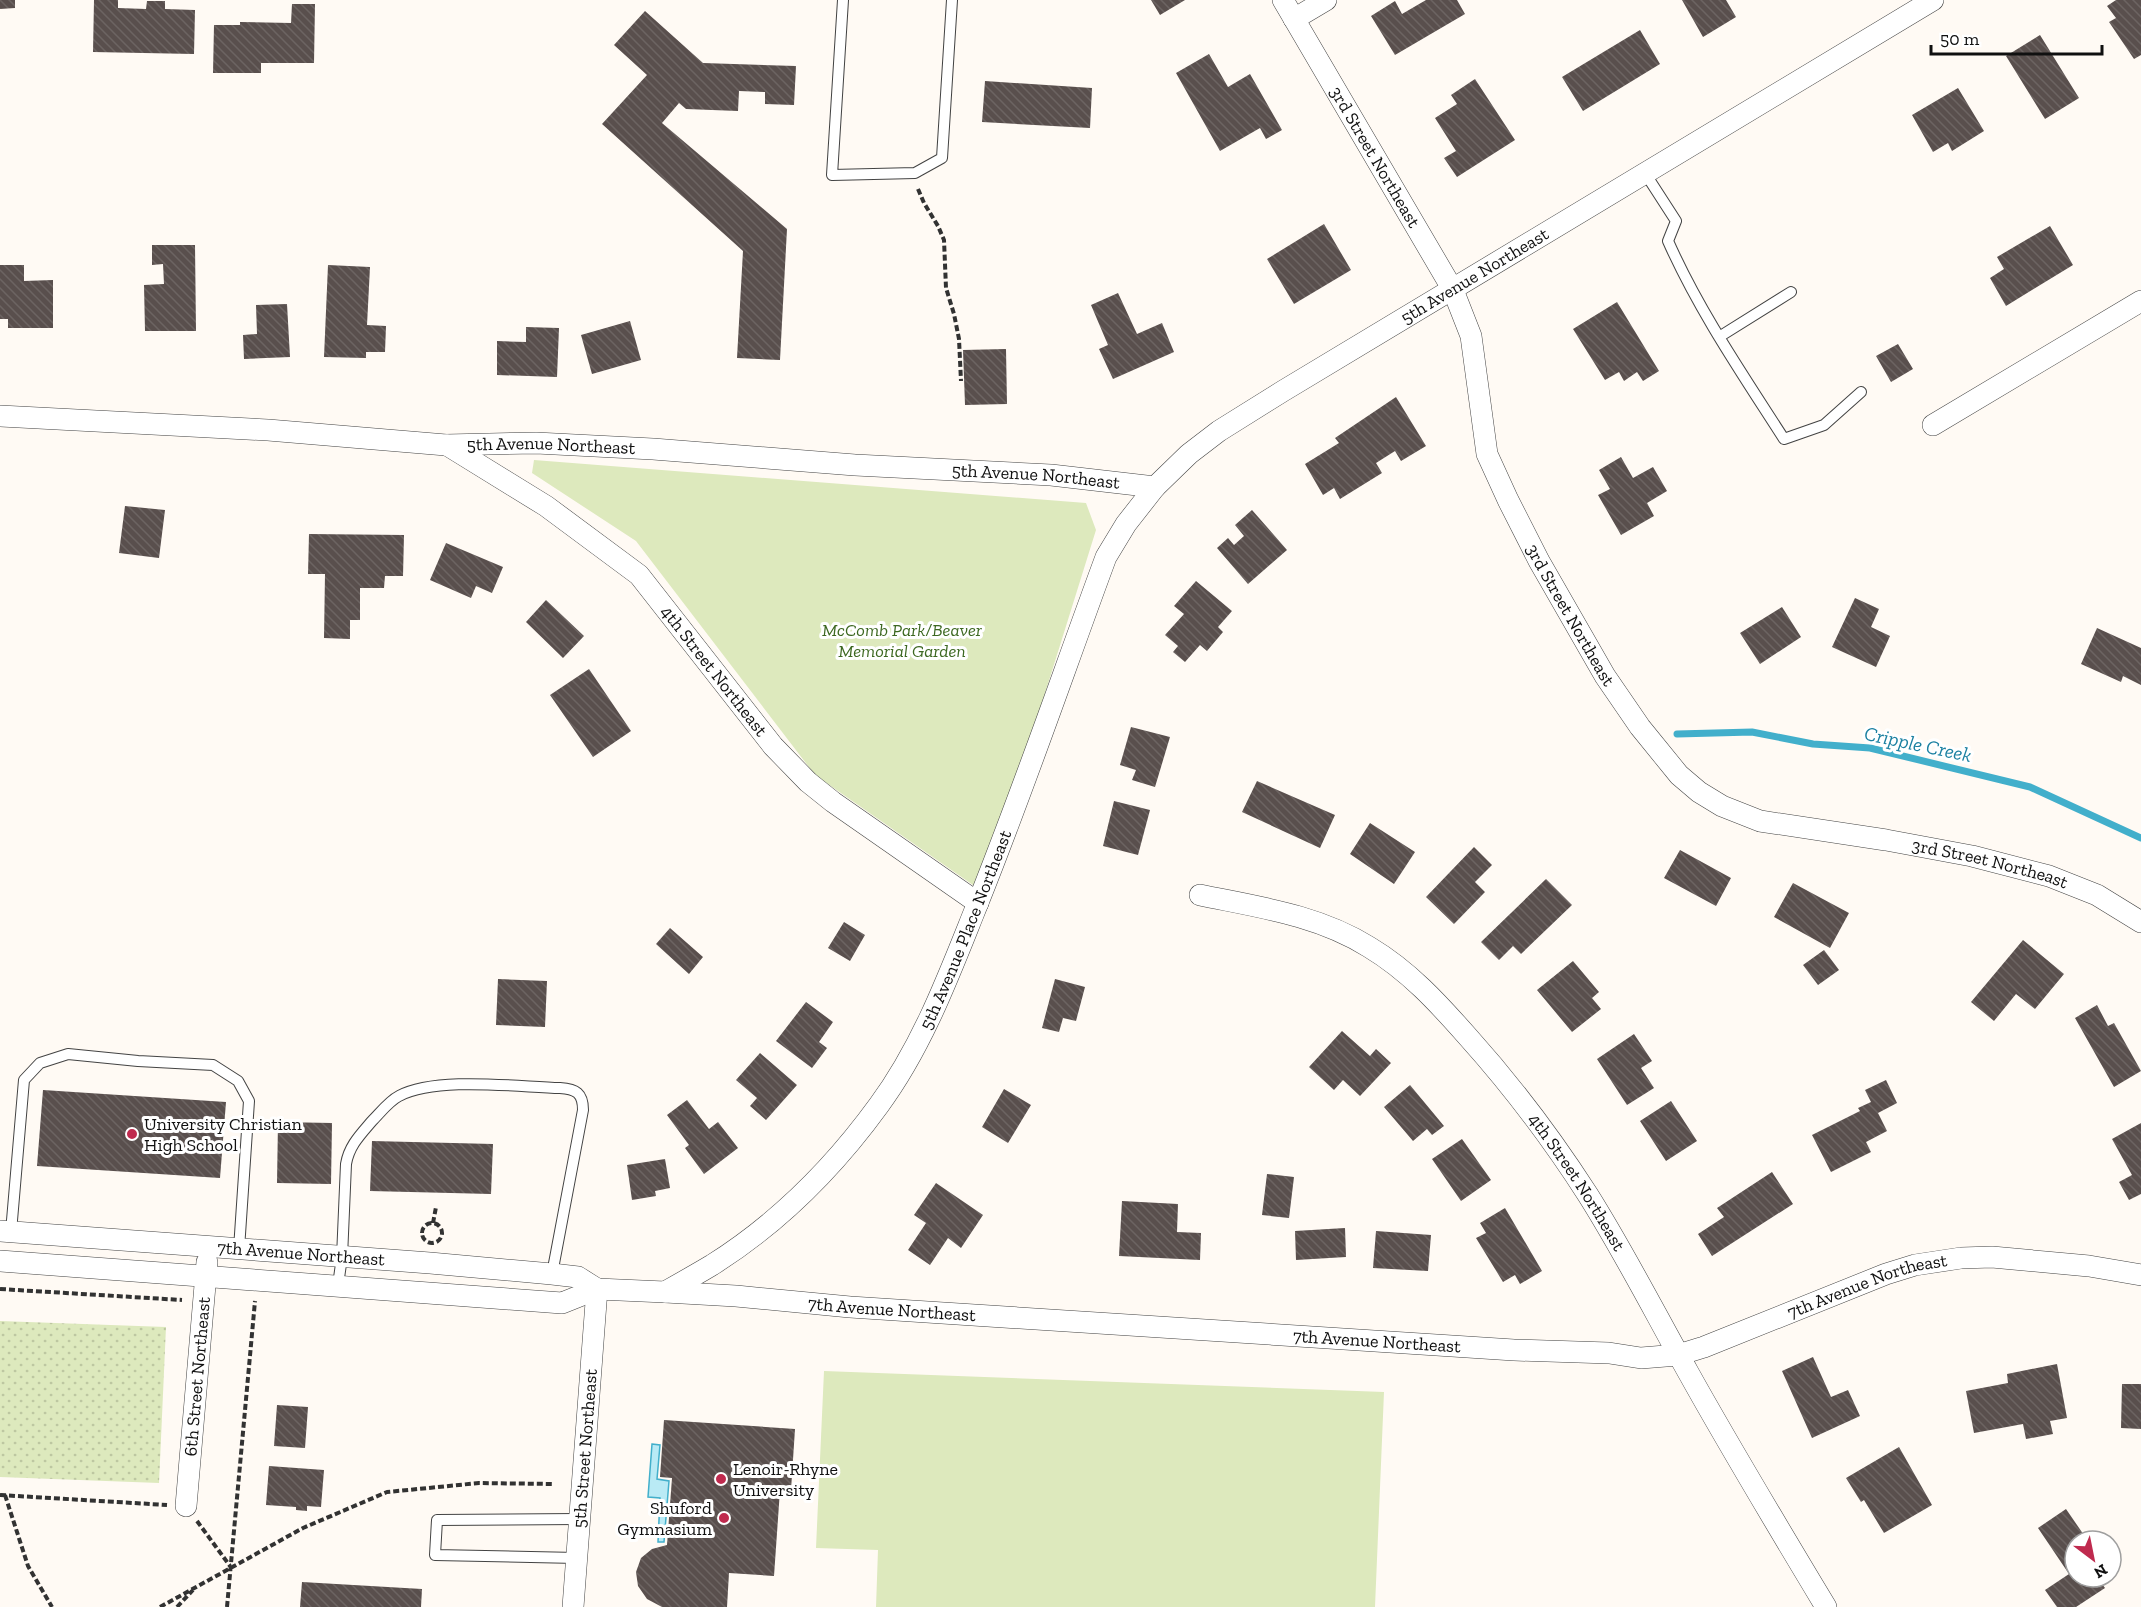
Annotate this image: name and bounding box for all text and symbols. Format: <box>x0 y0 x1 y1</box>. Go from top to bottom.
scale bar <box>1931 18 2102 56</box>
text: 50 m <box>1940 28 1980 50</box>
street label: 3rd Street Northeast <box>1325 82 1425 232</box>
street label: 5th Avenue Northeast <box>1397 223 1553 329</box>
street label: 5th Avenue Northeast <box>466 432 636 459</box>
street label: 5th Avenue Northeast <box>951 459 1121 494</box>
street label: 3rd Street Northeast <box>1521 540 1620 691</box>
street label: 4th Street Northeast <box>656 601 772 741</box>
park label: McComb Park/Beaver Memorial Garden <box>822 619 983 662</box>
water label: Cripple Creek <box>1862 721 1974 767</box>
street label: 5th Avenue Place Northeast <box>915 827 1016 1033</box>
street label: 3rd Street Northeast <box>1910 834 2072 894</box>
street label: 4th Street Northeast <box>1524 1109 1630 1255</box>
place label: University Christian High School <box>144 1113 303 1156</box>
marker: University Christian High School <box>125 1127 139 1141</box>
street label: 7th Avenue Northeast <box>217 1236 386 1271</box>
street label: 7th Avenue Northeast <box>1784 1249 1949 1323</box>
street label: 7th Avenue Northeast <box>807 1292 977 1326</box>
street label: 6th Street Northeast <box>179 1295 215 1457</box>
street label: 7th Avenue Northeast <box>1292 1325 1462 1358</box>
street label: 5th Street Northeast <box>568 1368 602 1529</box>
place label: Lenoir-Rhyne University <box>733 1458 838 1501</box>
marker: Lenoir-Rhyne University <box>714 1472 728 1486</box>
place label: Shuford Gymnasium <box>617 1497 712 1540</box>
marker: Shuford Gymnasium <box>717 1511 731 1525</box>
north arrow <box>2063 1529 2123 1589</box>
text: N <box>2090 1560 2111 1583</box>

